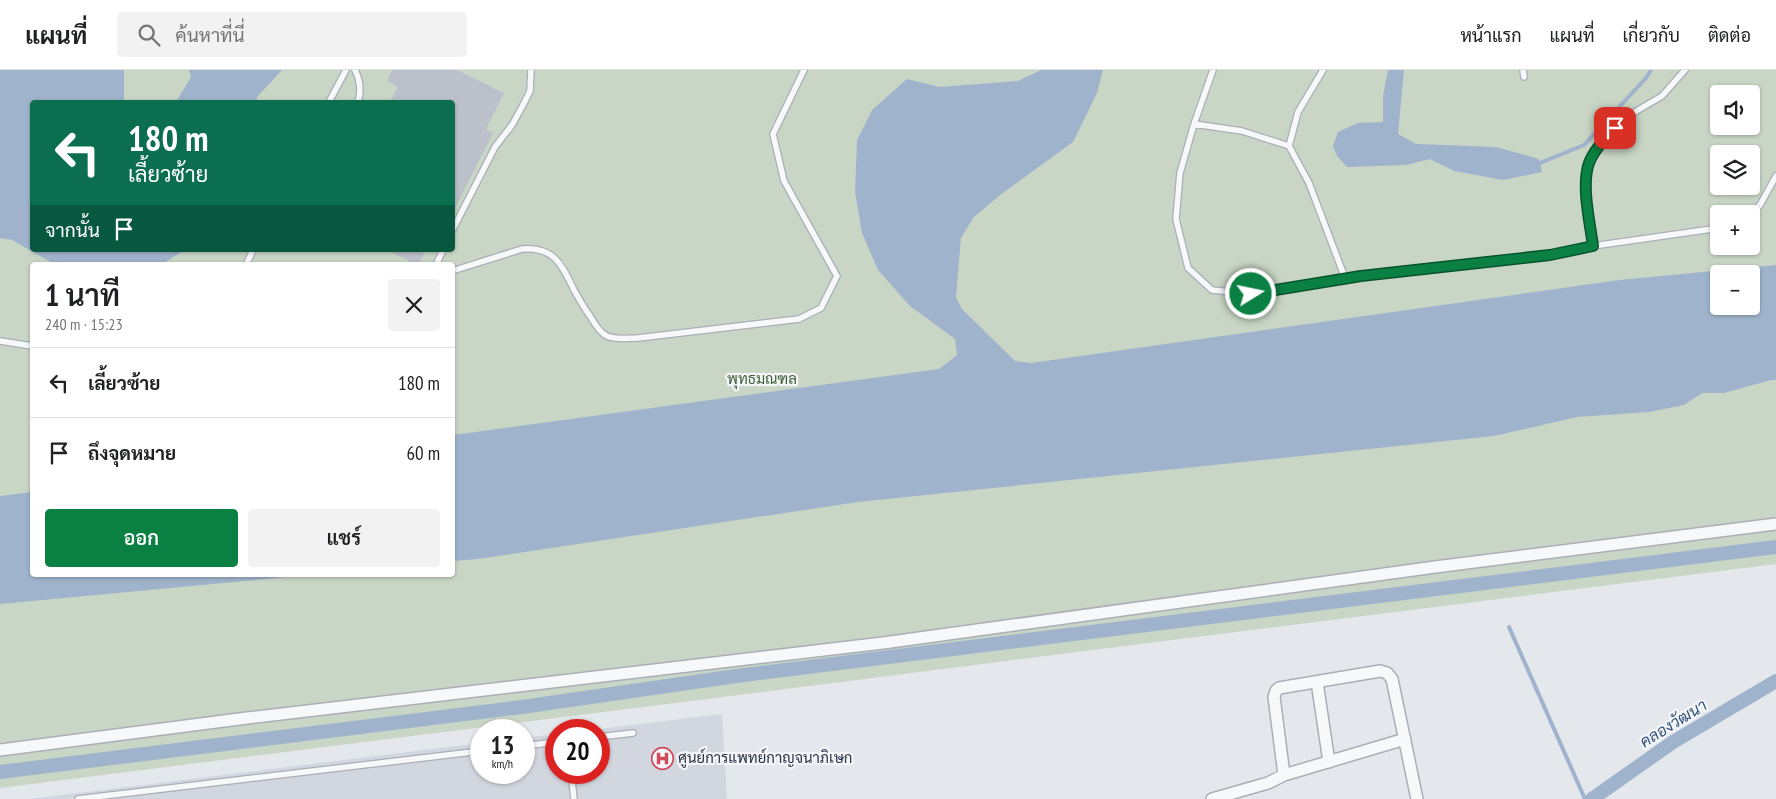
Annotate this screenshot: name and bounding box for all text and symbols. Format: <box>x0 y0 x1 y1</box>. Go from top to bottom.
search box <box>117 12 467 57</box>
text: แผนที่ <box>25 20 87 51</box>
icon: search <box>135 21 163 49</box>
text: ค้นหาที่นี่ <box>175 23 245 47</box>
text: หน้าแรก <box>1460 24 1522 47</box>
text: แผนที่ <box>1550 24 1594 47</box>
text: เกี่ยวกับ <box>1622 24 1680 47</box>
text: ติดต่อ <box>1708 24 1751 47</box>
map controls <box>1710 85 1760 315</box>
button: sound <box>1710 85 1760 135</box>
pin <box>1594 107 1636 149</box>
icon: arrive <box>1601 114 1629 142</box>
text: 180 m <box>128 115 209 161</box>
icon: left <box>45 120 110 185</box>
button: layers <box>1710 145 1760 195</box>
text: เลี้ยวซ้าย <box>128 160 208 188</box>
button: + <box>1710 205 1760 255</box>
icon: arrive <box>110 215 138 243</box>
text: จากนั้น <box>45 218 100 242</box>
button: − <box>1710 265 1760 315</box>
position arrow <box>1224 267 1276 319</box>
text: 1 นาที <box>45 275 120 314</box>
button: close <box>388 279 440 331</box>
text: 240 m · 15:23 <box>45 314 123 334</box>
icon: left <box>45 369 73 397</box>
park label: พุทธมณฑล <box>727 369 797 390</box>
text: เลี้ยวซ้าย <box>88 371 160 395</box>
text: 180 m <box>398 371 440 395</box>
icon: arrive <box>45 439 73 467</box>
text: ถึงจุดหมาย <box>88 441 176 465</box>
text: 60 m <box>407 441 440 465</box>
button: ออก <box>45 509 238 567</box>
button: แชร์ <box>248 509 440 567</box>
water label: คลองวัฒนา <box>1636 695 1710 751</box>
speed limit sign: 20 <box>545 719 610 784</box>
text: 13 <box>491 729 514 761</box>
hospital icon: ศูนย์การแพทย์กาญจนาภิเษก <box>650 746 674 770</box>
place label: ศูนย์การแพทย์กาญจนาภิเษก <box>678 748 852 768</box>
text: km/h <box>492 756 513 771</box>

